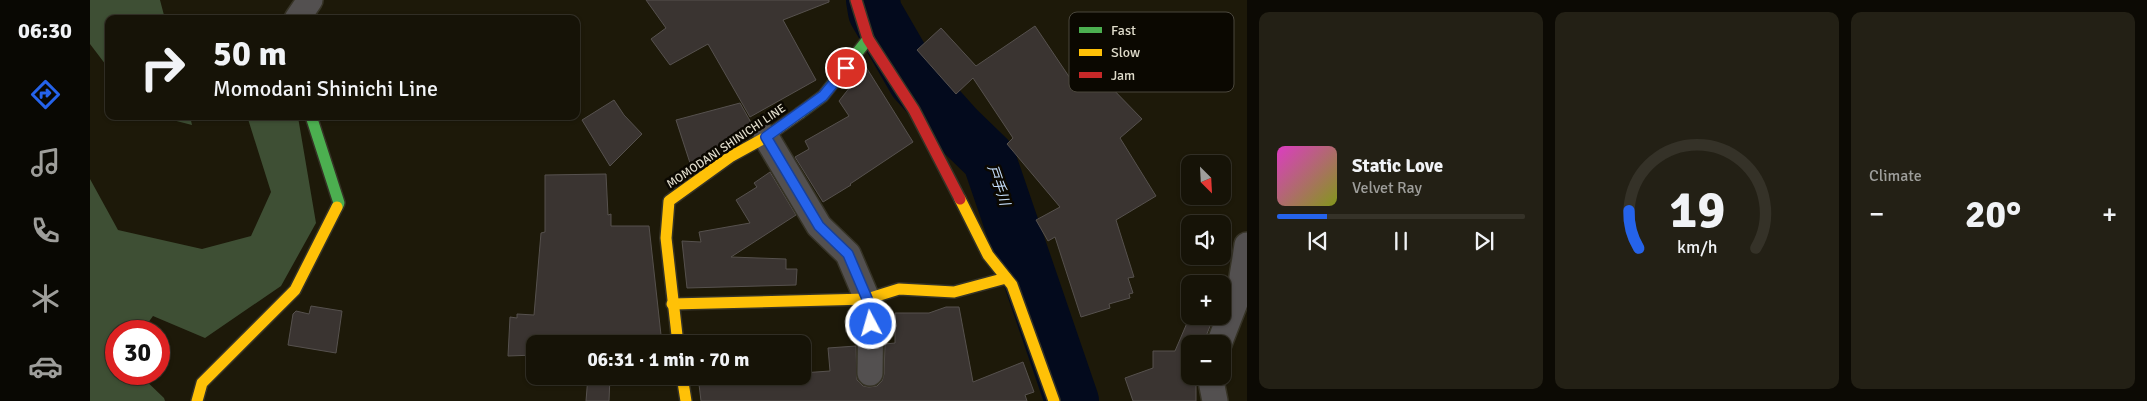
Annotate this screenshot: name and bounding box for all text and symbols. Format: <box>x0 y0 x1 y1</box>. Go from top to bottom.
legend <box>1069 12 1234 92</box>
text: 06:30 <box>18 17 72 44</box>
text: Fast <box>1111 22 1136 39</box>
text: 50 m <box>213 32 287 75</box>
icon: right <box>130 35 195 100</box>
text: Slow <box>1111 44 1140 61</box>
pin <box>825 47 867 89</box>
icon: arrive <box>832 54 860 82</box>
text: Jam <box>1111 67 1135 84</box>
text: Momodani Shinichi Line <box>213 75 438 102</box>
icon: directions <box>28 77 63 112</box>
street label: MOMODANI SHINICHI LINE <box>664 101 789 192</box>
icon: music <box>28 145 63 180</box>
text: Static Love <box>1352 154 1443 178</box>
north arrow <box>1181 155 1231 205</box>
map controls <box>1181 155 1231 385</box>
water label: 戸手川 <box>984 163 1014 210</box>
text: Climate <box>1869 166 1922 186</box>
text: Velvet Ray <box>1352 178 1422 198</box>
text: 19 <box>1669 178 1725 242</box>
text: 20° <box>1965 191 2021 238</box>
text: − <box>1869 197 1884 231</box>
text: + <box>2102 197 2117 231</box>
icon: phone <box>28 213 63 248</box>
button: sound <box>1181 215 1231 265</box>
icon: previous <box>1304 227 1332 255</box>
icon: pause <box>1387 227 1415 255</box>
icon: next <box>1470 227 1498 255</box>
text: km/h <box>1677 236 1717 258</box>
button: + <box>1181 275 1231 325</box>
icon: climate <box>28 281 63 316</box>
position arrow <box>844 297 896 349</box>
speed limit sign: 30 <box>105 320 170 385</box>
button: − <box>1181 335 1231 385</box>
text: 06:31 · 1 min · 70 m <box>588 348 749 372</box>
icon: car <box>28 349 63 384</box>

